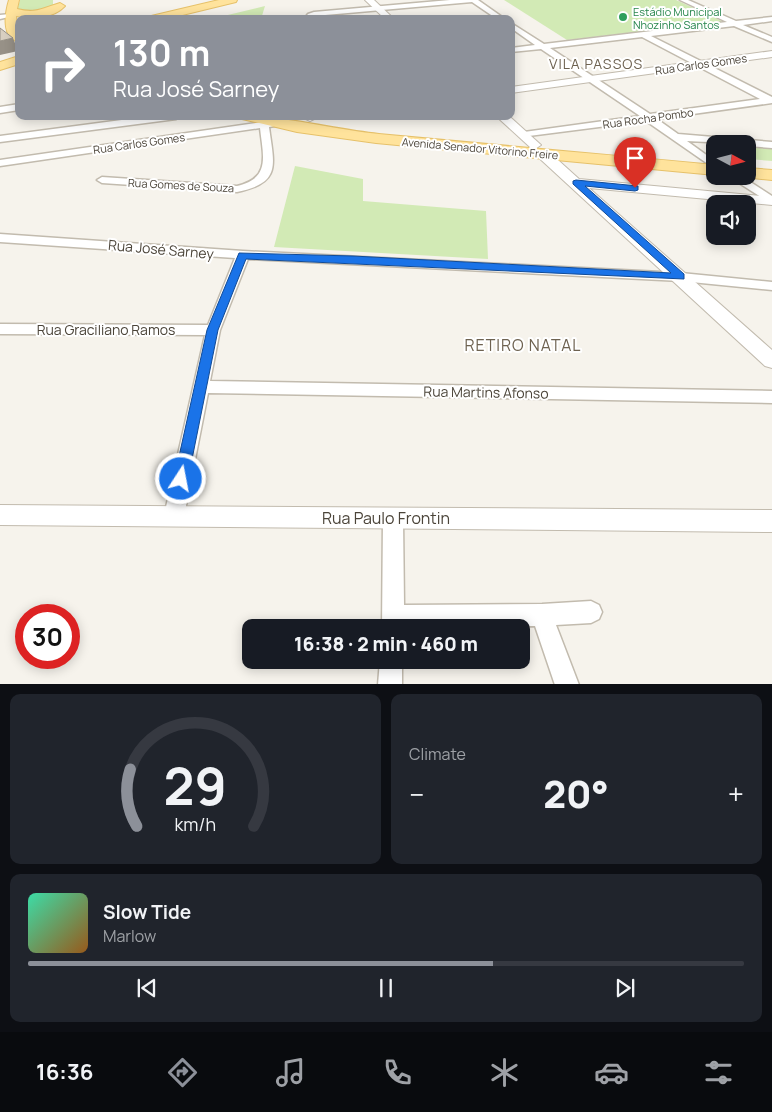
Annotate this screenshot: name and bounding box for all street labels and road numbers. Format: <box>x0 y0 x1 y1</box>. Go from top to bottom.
street label: Rua Carlos Gomes <box>654 50 748 78</box>
street label: Rua Rocha Pombo <box>602 104 695 132</box>
street label: Rua Carlos Gomes <box>92 129 186 157</box>
street label: Avenida Senador Vitorino Freire <box>401 134 559 162</box>
street label: Rua Gomes de Souza <box>128 175 234 195</box>
street label: Rua José Sarney <box>107 235 215 263</box>
street label: Rua Graciliano Ramos <box>37 320 175 339</box>
street label: Rua Martins Afonso <box>423 381 549 403</box>
street label: Rua Paulo Frontin <box>322 507 450 529</box>

